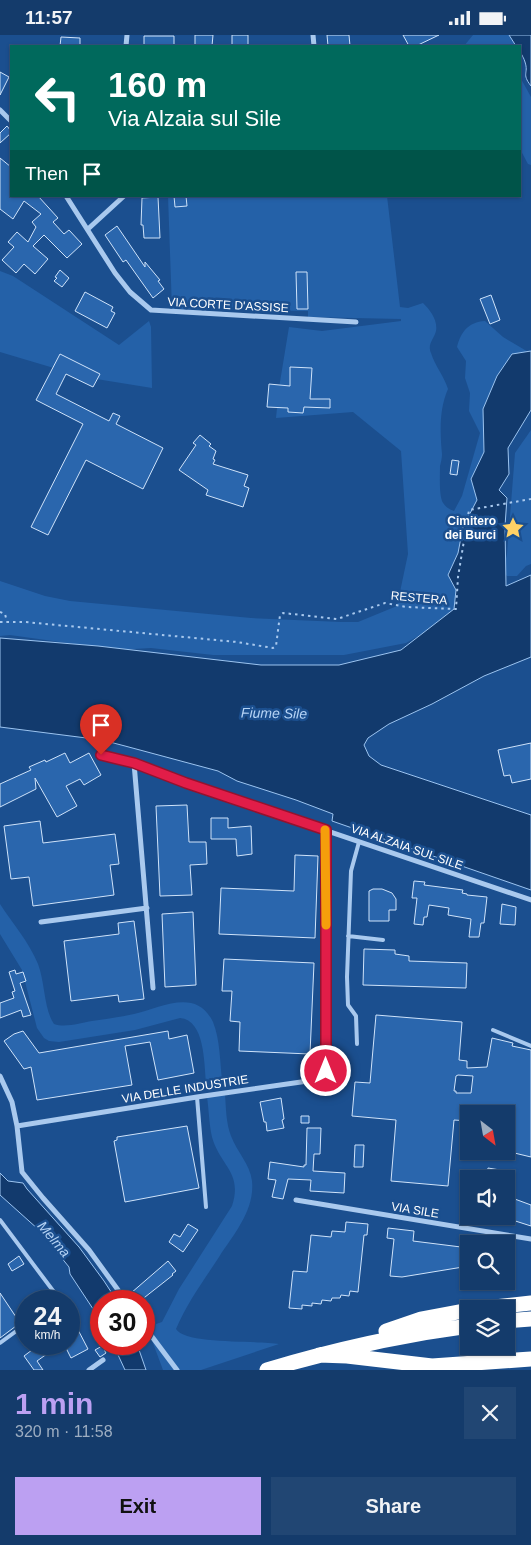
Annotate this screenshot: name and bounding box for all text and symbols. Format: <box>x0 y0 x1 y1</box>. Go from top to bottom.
text: 11:57 <box>25 7 73 28</box>
icon: left <box>25 65 90 130</box>
text: 160 m <box>108 65 207 104</box>
text: Via Alzaia sul Sile <box>108 106 281 131</box>
icon: arrive <box>78 160 106 188</box>
text: Then <box>25 163 68 184</box>
street label: VIA CORTE D'ASSISE <box>167 295 289 315</box>
place label: Cimitero dei Burci <box>445 514 496 542</box>
place icon: Cimitero dei Burci <box>500 515 526 541</box>
street label: RESTERA <box>390 589 448 607</box>
pin <box>80 704 122 755</box>
water label: Fiume Sile <box>241 704 307 722</box>
icon: arrive <box>87 711 115 739</box>
street label: VIA ALZAIA SUL SILE <box>349 821 465 873</box>
position arrow <box>299 1044 351 1096</box>
street label: VIA DELLE INDUSTRIE <box>121 1072 249 1106</box>
north arrow <box>460 1105 515 1160</box>
map controls <box>460 1105 515 1355</box>
button: sound <box>460 1170 515 1225</box>
street label: VIA SILE <box>390 1199 440 1221</box>
water label: Melma <box>34 1218 74 1260</box>
button: search <box>460 1235 515 1290</box>
speed limit sign: 30 <box>90 1290 155 1355</box>
button: layers <box>460 1300 515 1355</box>
text: 24 <box>34 1302 61 1330</box>
text: km/h <box>34 1328 61 1342</box>
text: 1 min <box>15 1387 93 1420</box>
button: close <box>464 1387 516 1439</box>
text: 320 m · 11:58 <box>15 1423 113 1440</box>
button: Exit <box>15 1477 261 1535</box>
button: Share <box>271 1477 516 1535</box>

